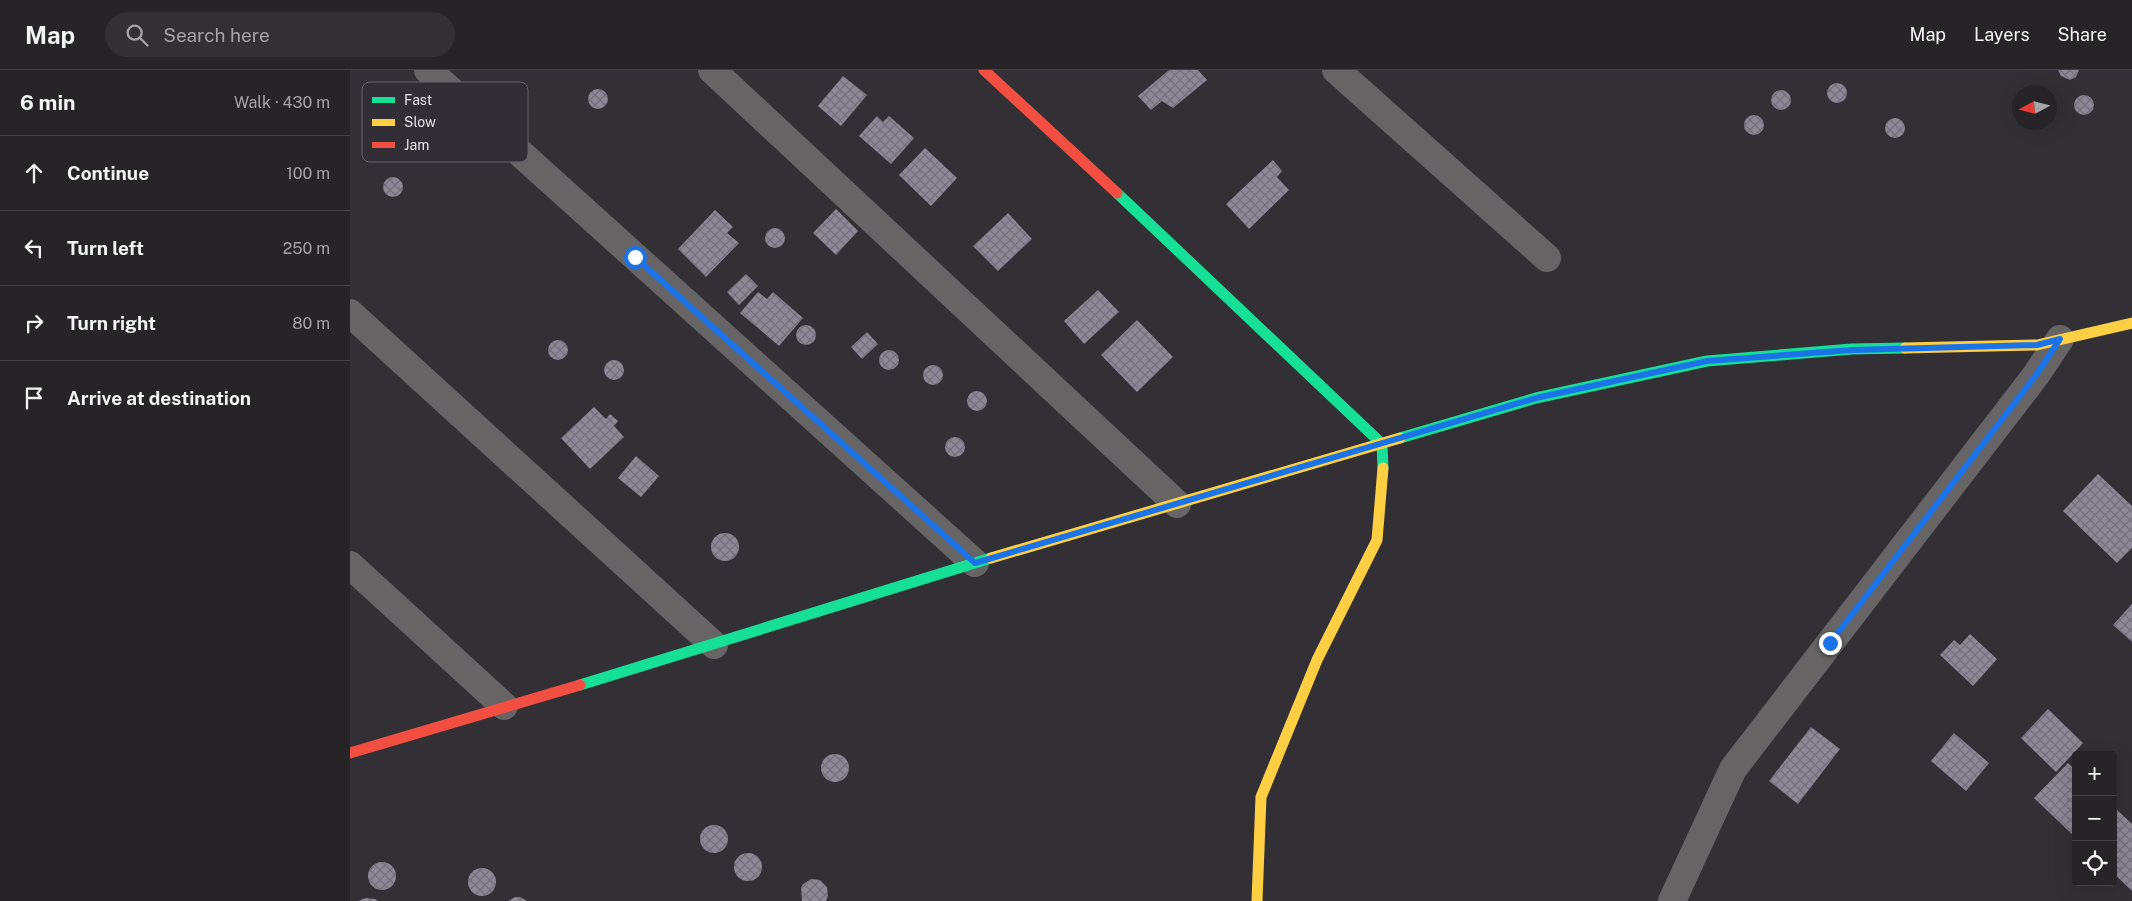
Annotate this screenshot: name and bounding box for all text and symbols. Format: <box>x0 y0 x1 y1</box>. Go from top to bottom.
search box <box>105 12 455 57</box>
text: Map <box>25 21 75 49</box>
icon: search <box>123 21 151 49</box>
text: Search here <box>163 24 270 46</box>
text: Map <box>1910 24 1946 45</box>
text: Layers <box>1974 24 2030 45</box>
text: Share <box>2058 24 2107 45</box>
legend <box>362 82 528 162</box>
north arrow <box>2012 85 2057 130</box>
text: 6 min <box>20 90 76 115</box>
text: Fast <box>404 92 432 108</box>
text: Walk · 430 m <box>234 93 330 112</box>
text: Slow <box>404 114 436 130</box>
text: Jam <box>404 137 429 153</box>
icon: ahead <box>20 159 48 187</box>
text: Continue <box>67 162 149 184</box>
text: 100 m <box>286 164 330 183</box>
icon: left <box>20 234 48 262</box>
text: Turn left <box>67 237 144 259</box>
text: 250 m <box>283 239 330 258</box>
route start <box>624 246 647 269</box>
icon: right <box>20 309 48 337</box>
text: Turn right <box>67 312 156 334</box>
text: 80 m <box>292 314 330 333</box>
icon: arrive <box>20 384 48 412</box>
text: Arrive at destination <box>67 387 251 409</box>
route end <box>1819 632 1842 655</box>
map controls <box>2072 751 2117 886</box>
button: + <box>2072 751 2117 796</box>
button: − <box>2072 796 2117 841</box>
button: locate <box>2072 841 2117 886</box>

